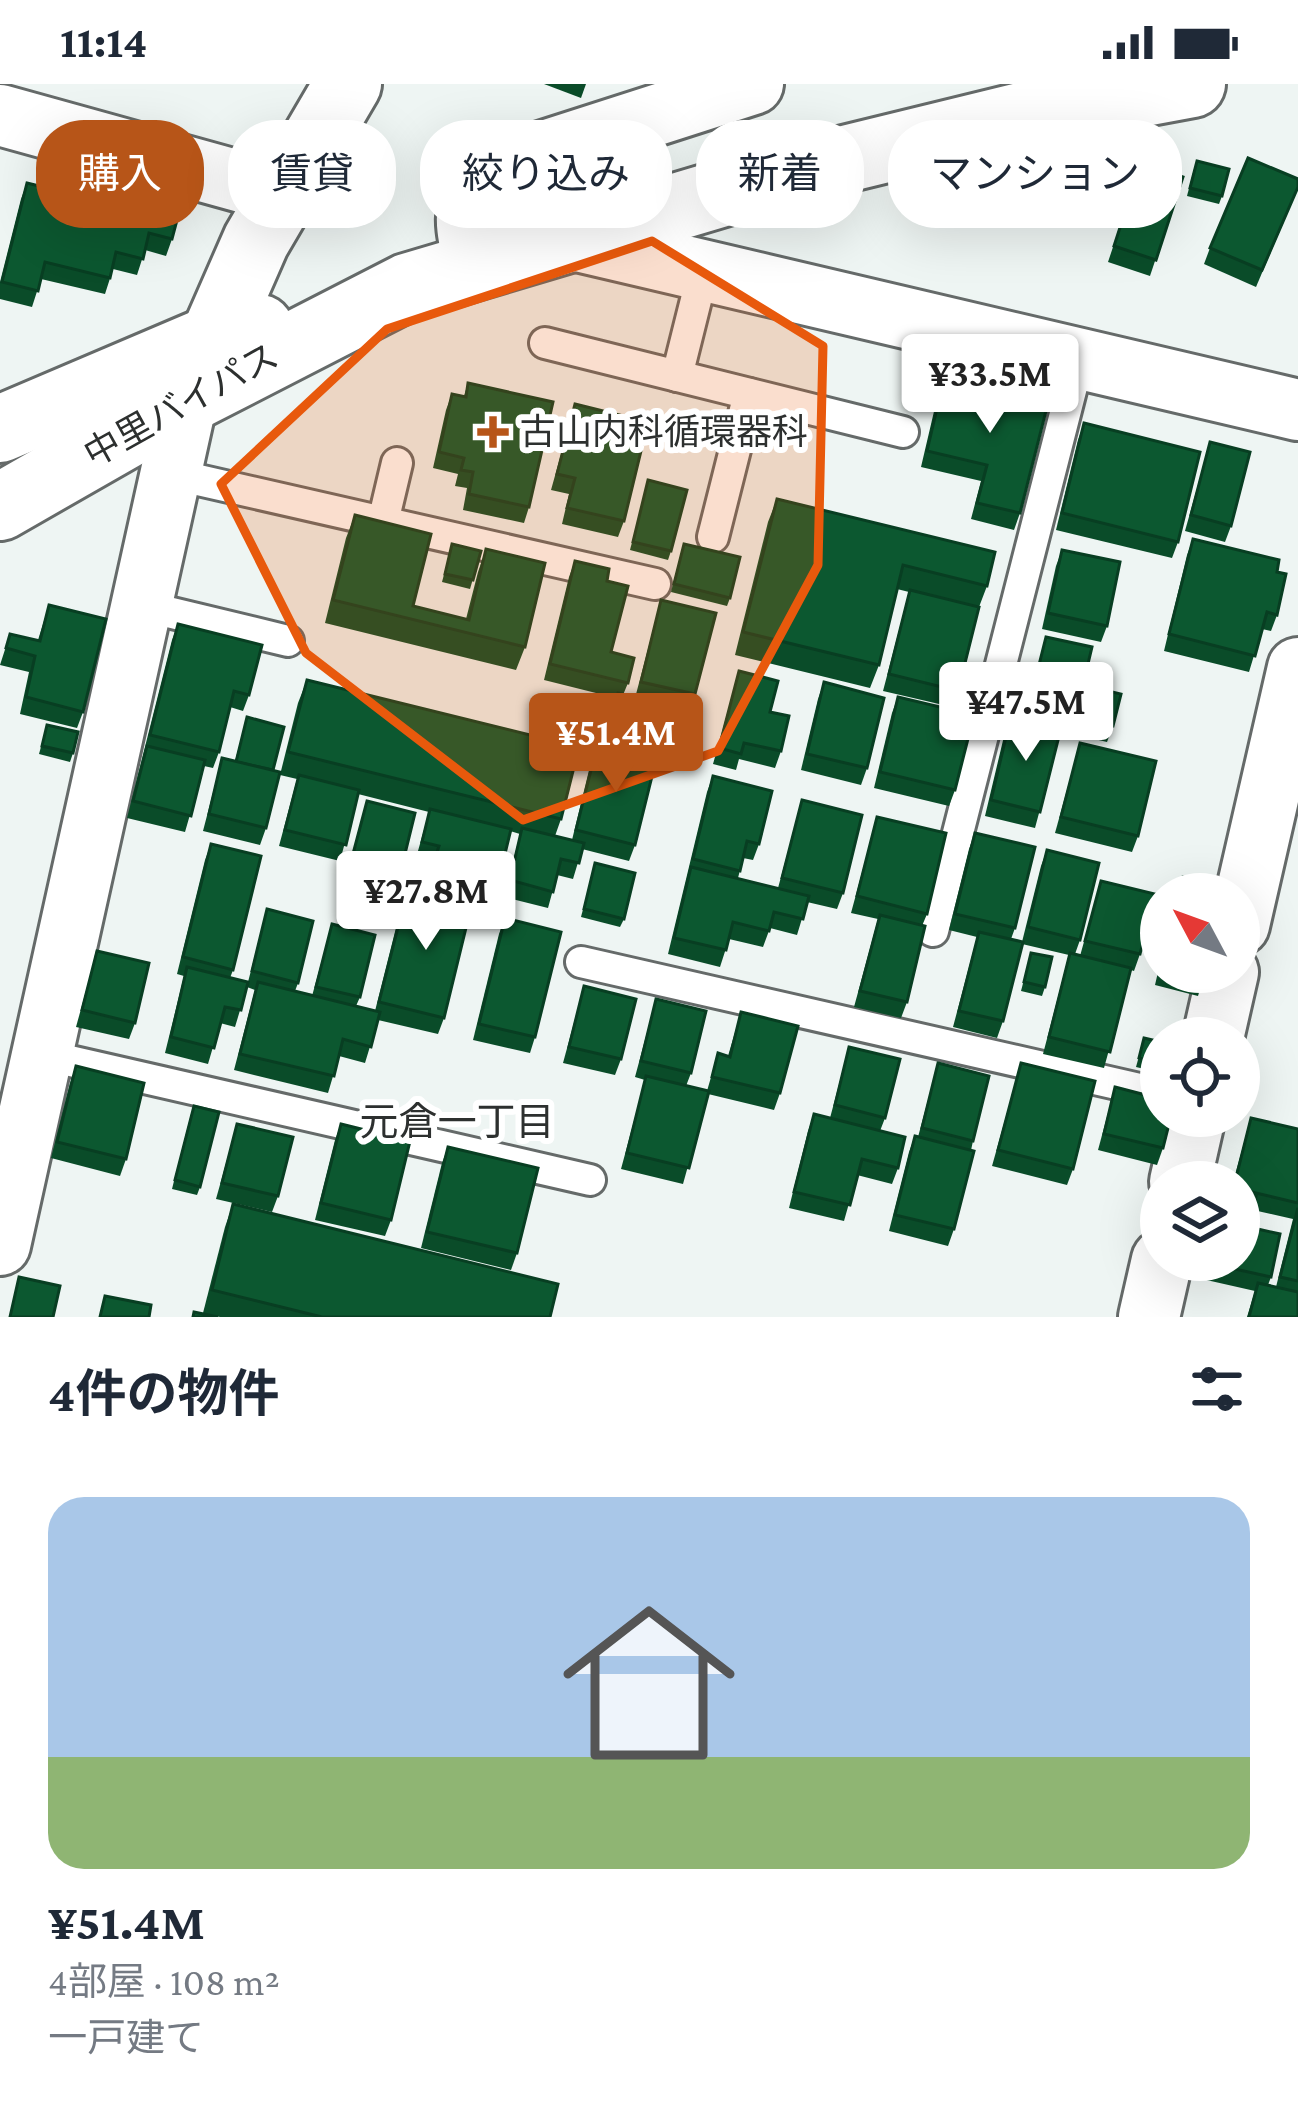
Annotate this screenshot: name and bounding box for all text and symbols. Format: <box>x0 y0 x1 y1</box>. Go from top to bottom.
text: 11:14 <box>60 17 147 67</box>
chip: 購入 <box>36 120 204 228</box>
chip: 賃貸 <box>228 120 396 228</box>
chip: 絞り込み <box>420 120 672 228</box>
chip: 新着 <box>696 120 864 228</box>
chip: マンション <box>888 120 1182 228</box>
pin: ¥33.5M <box>892 334 1088 436</box>
street label: 中里バイパス <box>77 335 285 475</box>
text: ¥33.5M <box>929 351 1051 394</box>
place label: 古山内科循環器科 <box>520 412 808 452</box>
marker: 古山内科循環器科 <box>477 416 509 448</box>
pin: ¥47.5M <box>928 662 1124 764</box>
text: ¥47.5M <box>966 679 1086 722</box>
pin: ¥51.4M <box>518 693 714 795</box>
text: ¥51.4M <box>556 710 676 753</box>
pin: ¥27.8M <box>328 851 524 953</box>
text: ¥27.8M <box>363 868 489 911</box>
north arrow <box>1140 873 1260 993</box>
map controls <box>1140 873 1260 1281</box>
button: locate <box>1140 1017 1260 1137</box>
district label: 元倉一丁目 <box>359 1100 555 1143</box>
button: layers <box>1140 1161 1260 1281</box>
icon: filters <box>1184 1356 1250 1422</box>
text: 4件の物件 <box>48 1365 280 1422</box>
icon: home <box>541 1575 757 1791</box>
text: ¥51.4M <box>48 1893 205 1950</box>
text: 4部屋 · 108 m² <box>48 1960 280 2003</box>
text: 一戸建て <box>48 2016 204 2059</box>

